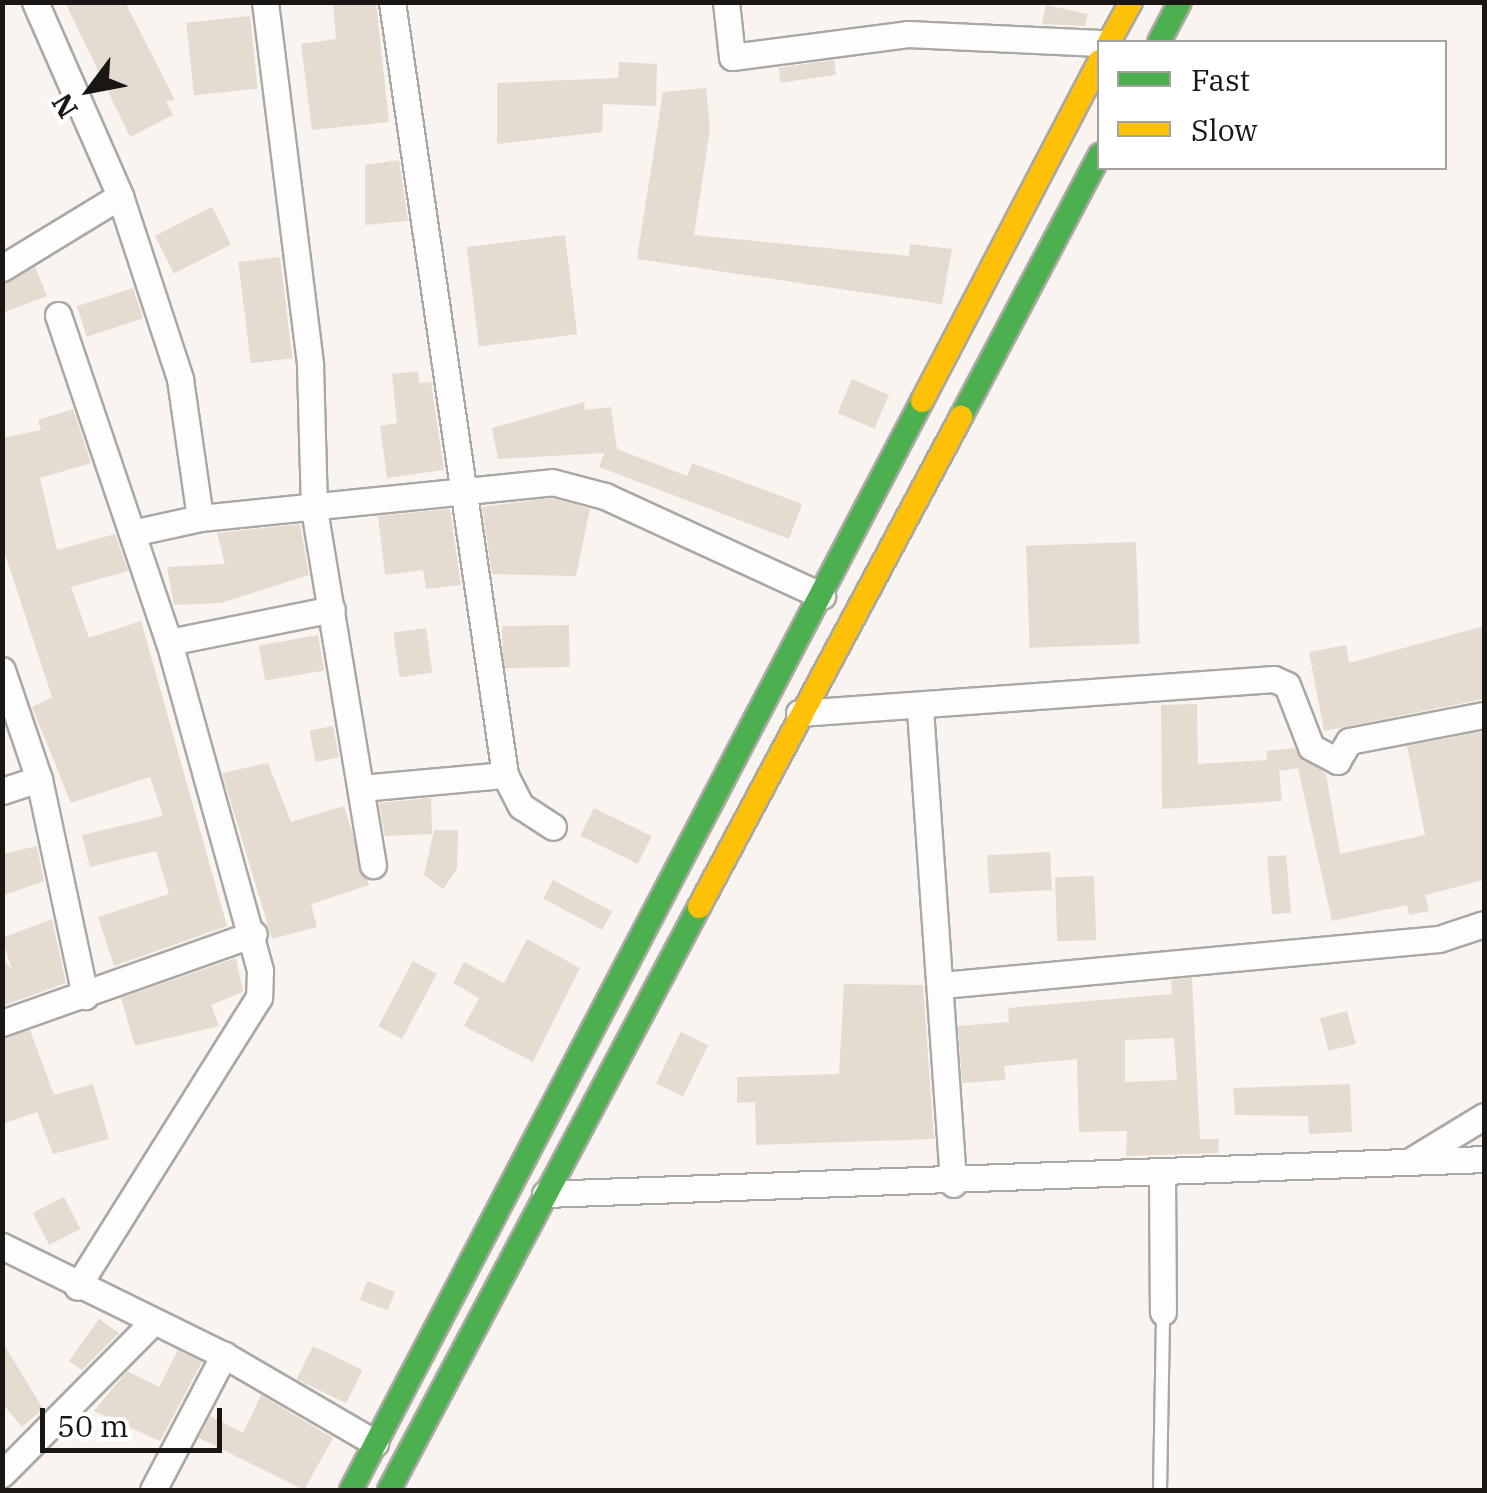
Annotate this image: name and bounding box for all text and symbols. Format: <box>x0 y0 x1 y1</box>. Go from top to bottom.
north arrow <box>40 40 140 140</box>
legend <box>1097 40 1447 170</box>
text: Fast <box>1191 60 1250 99</box>
text: N <box>43 87 86 125</box>
text: Slow <box>1191 110 1258 149</box>
scale bar <box>45 1388 228 1450</box>
text: 50 m <box>57 1406 129 1445</box>

